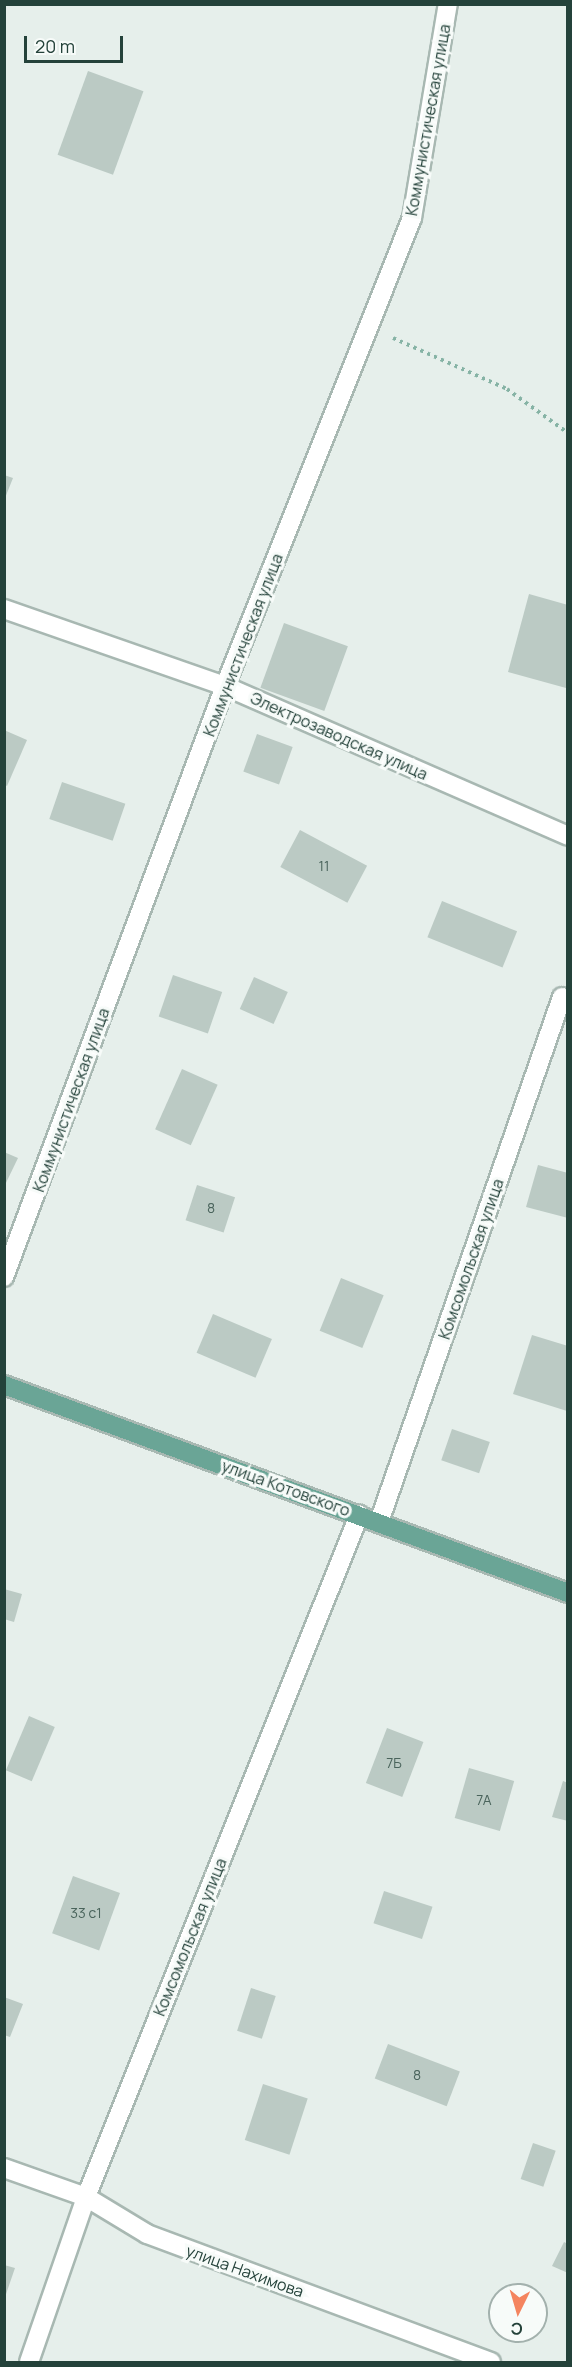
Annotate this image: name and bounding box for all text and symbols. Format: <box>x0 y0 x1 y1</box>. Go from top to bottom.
street label: Коммунистическая улица <box>402 23 454 217</box>
scale bar <box>27 24 126 62</box>
text: 20 m <box>35 34 75 58</box>
street label: Коммунистическая улица <box>199 551 287 739</box>
street label: Электрозаводская улица <box>247 688 431 784</box>
house number: 11 <box>319 858 329 874</box>
street label: Коммунистическая улица <box>29 1005 113 1195</box>
street label: Комсомольская улица <box>434 1176 508 1342</box>
house number: 8 <box>207 1200 215 1216</box>
street label: улица Котовского <box>219 1456 353 1520</box>
house number: 7Б <box>386 1755 402 1771</box>
house number: 7А <box>476 1792 492 1808</box>
street label: Комсомольская улица <box>150 1855 230 2019</box>
house number: 33 с1 <box>70 1905 102 1921</box>
house number: 8 <box>413 2067 421 2083</box>
street label: улица Нахимова <box>184 2241 306 2301</box>
north arrow <box>488 2283 548 2343</box>
text: С <box>510 2317 523 2340</box>

